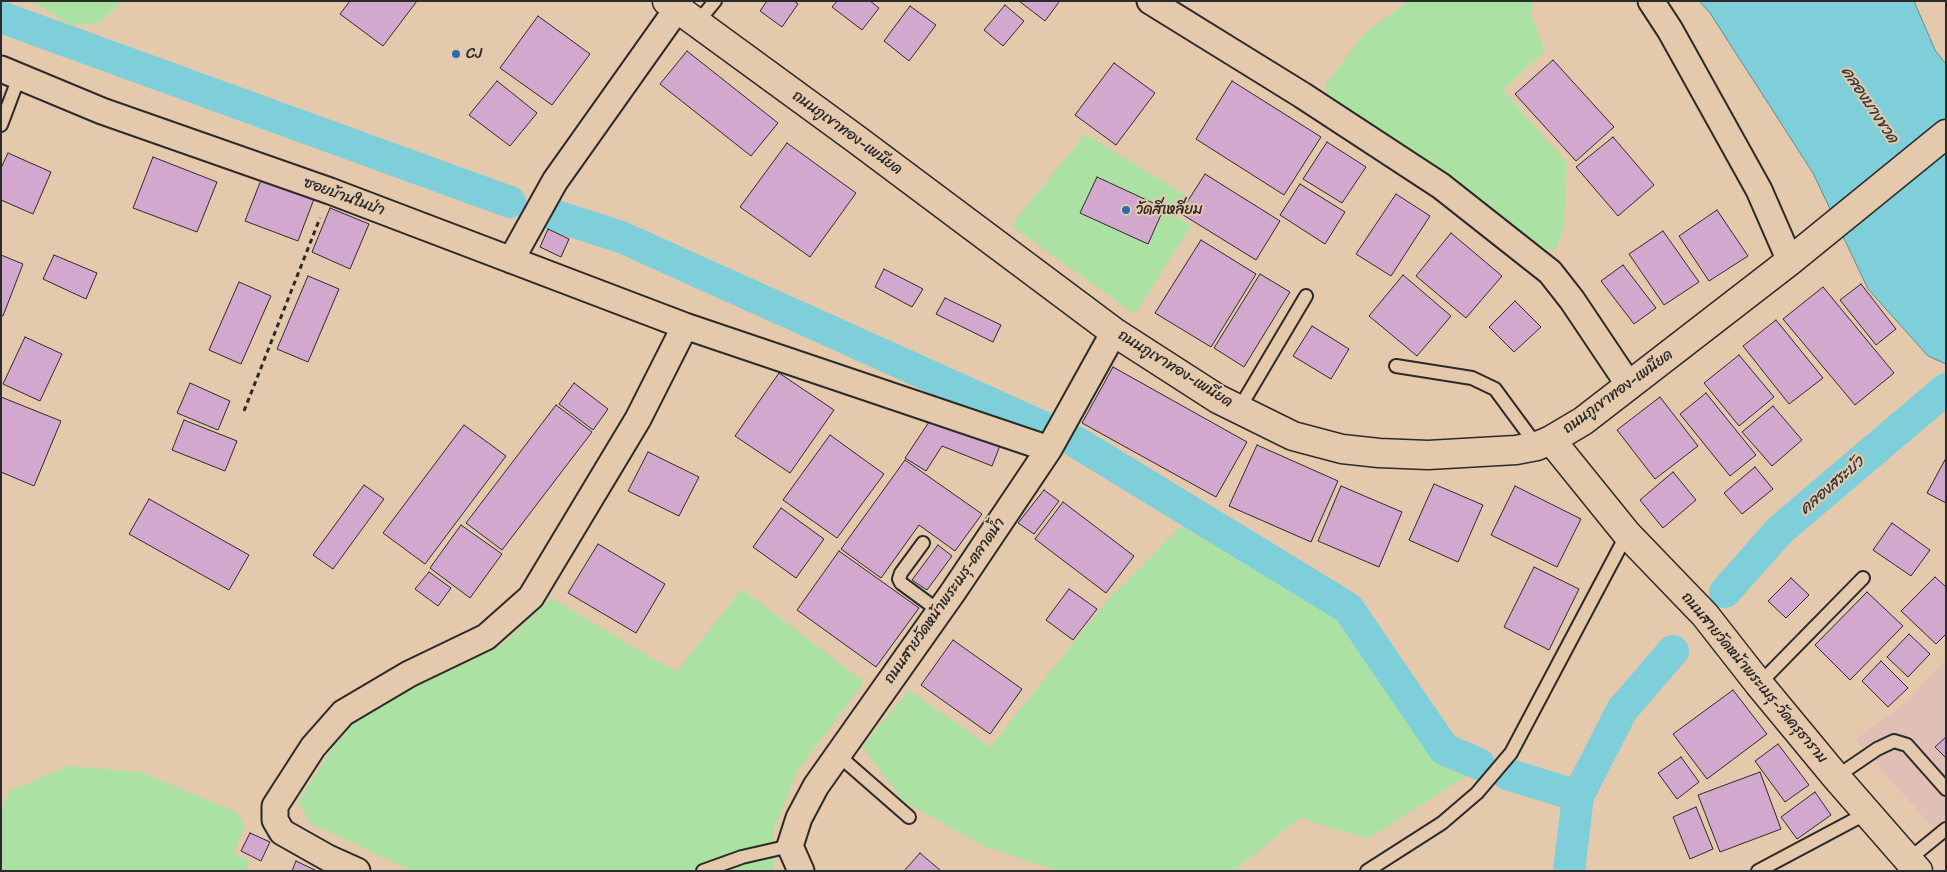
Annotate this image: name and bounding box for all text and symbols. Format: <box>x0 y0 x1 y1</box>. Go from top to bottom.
place label: CJ <box>466 45 482 63</box>
marker: CJ <box>450 48 462 60</box>
water label: คลองบางขวด <box>1836 63 1902 147</box>
street label: ถนนภูเขาทอง-เพนียด <box>788 87 906 179</box>
street label: ซอยบ้านในป่า <box>301 174 387 220</box>
place label: วัดสี่เหลี่ยม <box>1136 201 1202 219</box>
marker: วัดสี่เหลี่ยม <box>1120 204 1132 216</box>
street label: ถนนภูเขาทอง-เพนียด <box>1114 327 1236 411</box>
street label: ถนนภูเขาทอง-เพนียด <box>1559 346 1677 438</box>
water label: คลองสระบัว <box>1796 453 1868 519</box>
street label: ถนนสายวัดหน้าพระเมรุ-ตลาดน้ำ <box>881 515 1009 687</box>
street label: ถนนสายวัดหน้าพระเมรุ-วัดครุธาราม <box>1677 589 1831 767</box>

